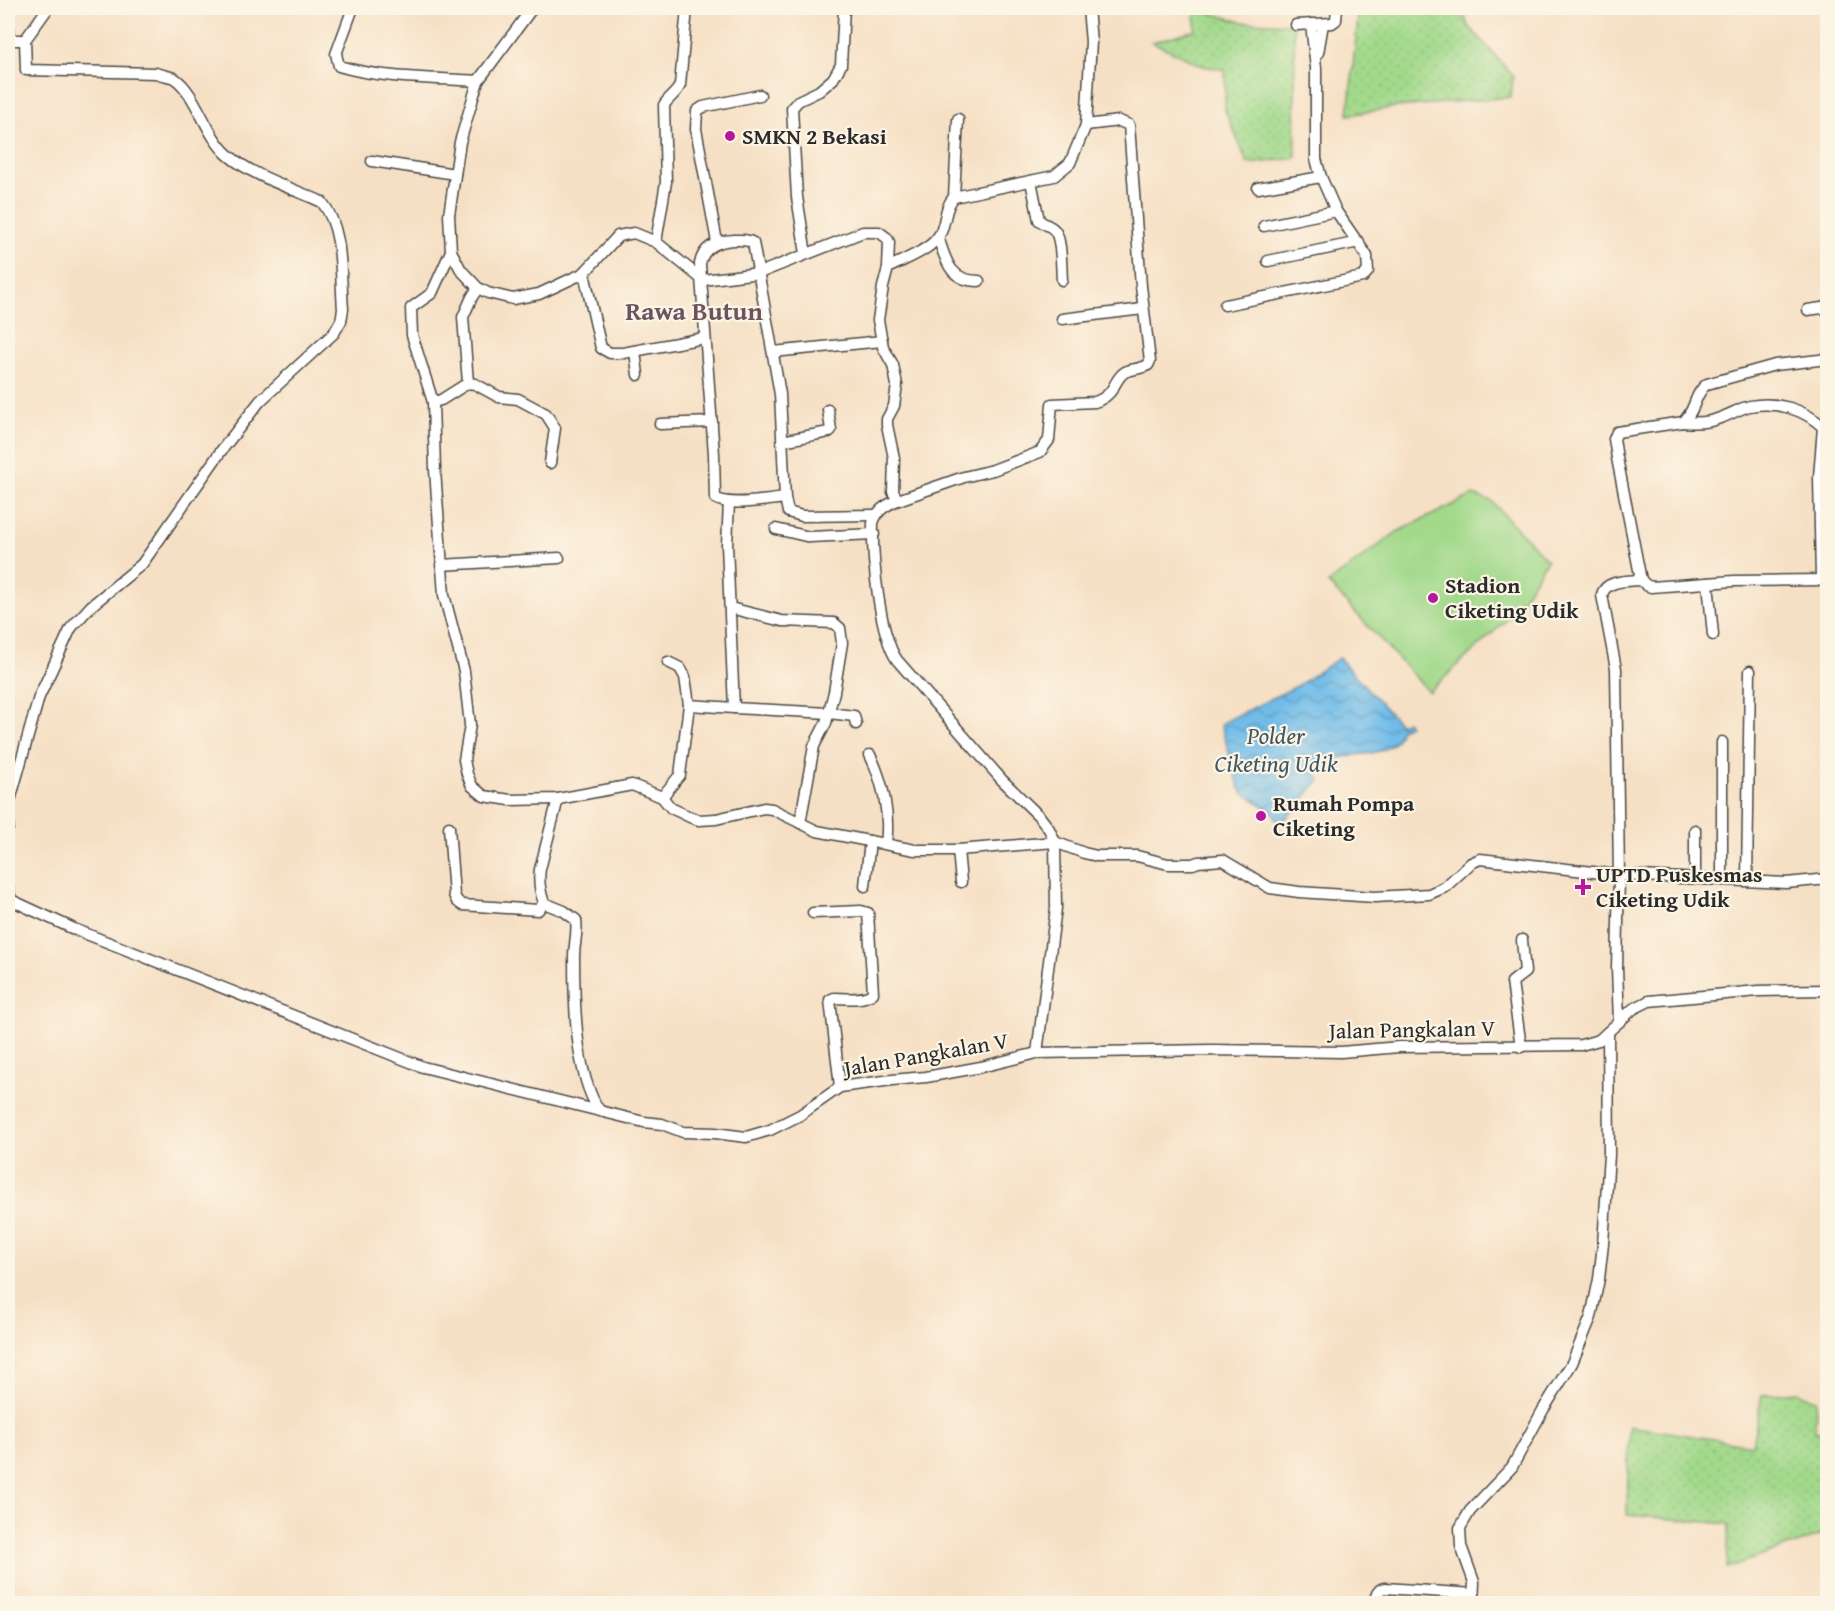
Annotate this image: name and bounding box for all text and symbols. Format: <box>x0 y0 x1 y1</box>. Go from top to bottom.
place label: SMKN 2 Bekasi <box>742 120 887 152</box>
marker: SMKN 2 Bekasi <box>723 129 737 143</box>
district label: Rawa Butun <box>625 291 763 330</box>
place label: Stadion Ciketing Udik <box>1445 569 1579 626</box>
marker: Stadion Ciketing Udik <box>1426 591 1440 605</box>
water label: Polder Ciketing Udik <box>1214 718 1338 781</box>
place label: Rumah Pompa Ciketing <box>1273 787 1415 844</box>
marker: Rumah Pompa Ciketing <box>1254 809 1268 823</box>
place label: UPTD Puskesmas Ciketing Udik <box>1596 858 1763 915</box>
marker: UPTD Puskesmas Ciketing Udik <box>1574 878 1592 896</box>
street label: Jalan Pangkalan V <box>1326 1012 1495 1047</box>
street label: Jalan Pangkalan V <box>838 1024 1011 1085</box>

